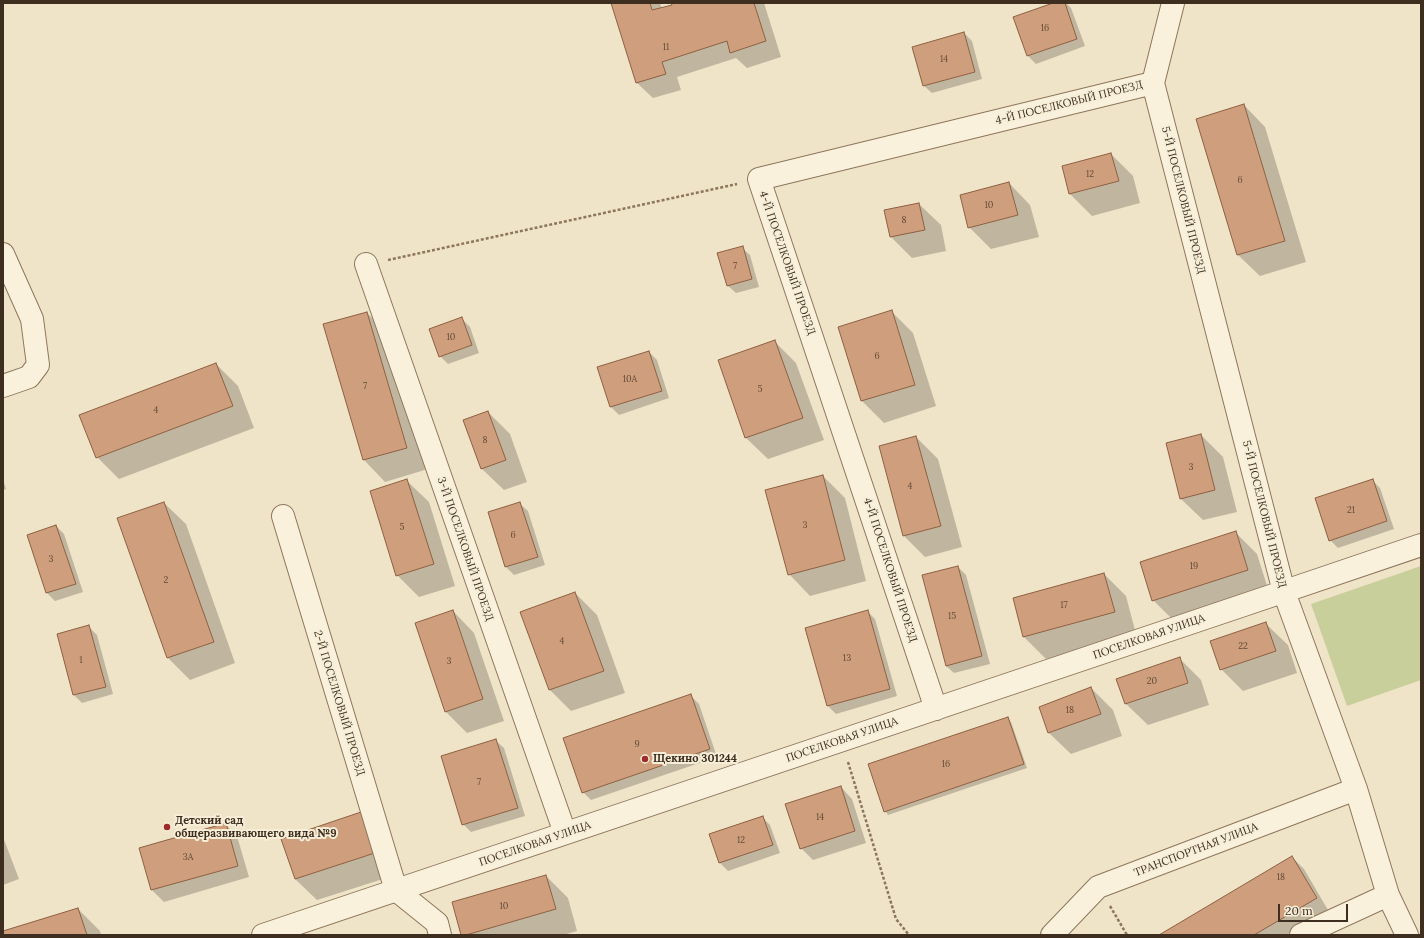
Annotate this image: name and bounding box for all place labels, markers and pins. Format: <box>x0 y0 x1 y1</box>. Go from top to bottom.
place label: Щекино 301244 <box>653 752 737 766</box>
marker: Щекино 301244 <box>640 754 650 764</box>
place label: Детский сад общеразвивающего вида №9 <box>175 814 337 840</box>
marker: Детский сад общеразвивающего вида №9 <box>162 822 172 832</box>

